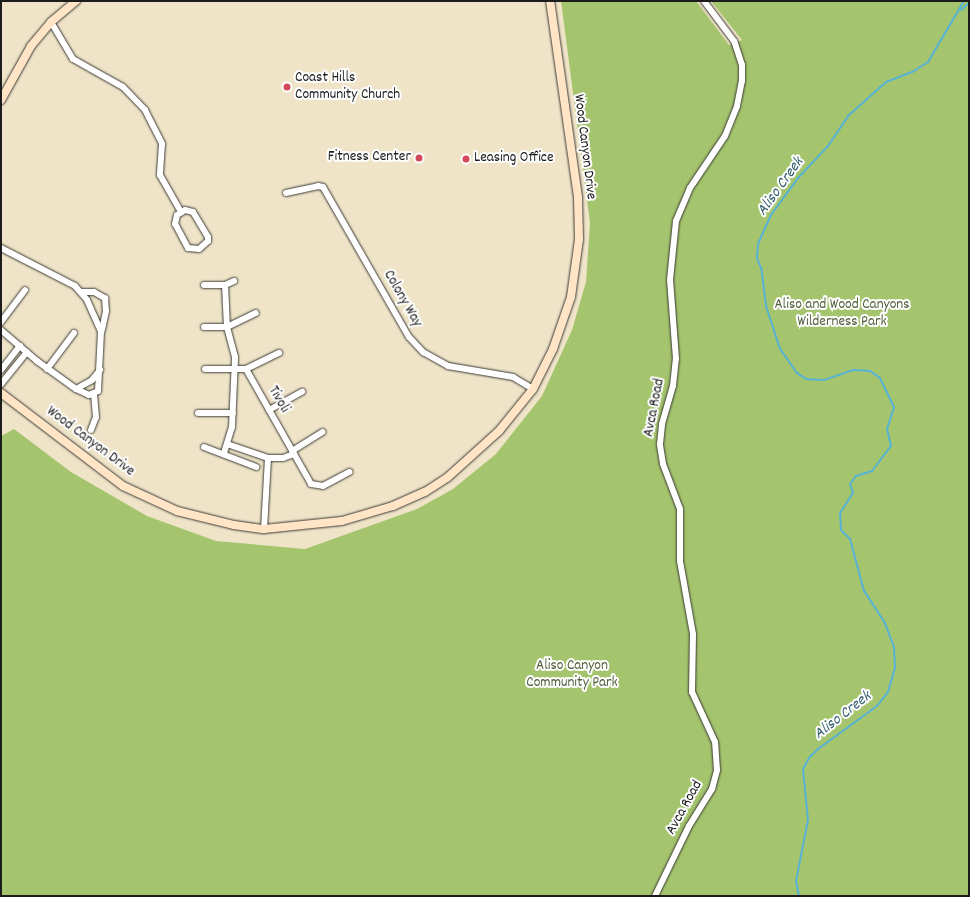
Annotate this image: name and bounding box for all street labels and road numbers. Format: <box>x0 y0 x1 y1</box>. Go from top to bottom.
street label: Wood Canyon Drive <box>569 93 599 201</box>
street label: Colony Way <box>379 267 425 331</box>
street label: Avca Road <box>641 377 669 439</box>
street label: Tivoli <box>263 383 293 417</box>
street label: Wood Canyon Drive <box>42 403 138 481</box>
street label: Avca Road <box>663 778 707 838</box>

